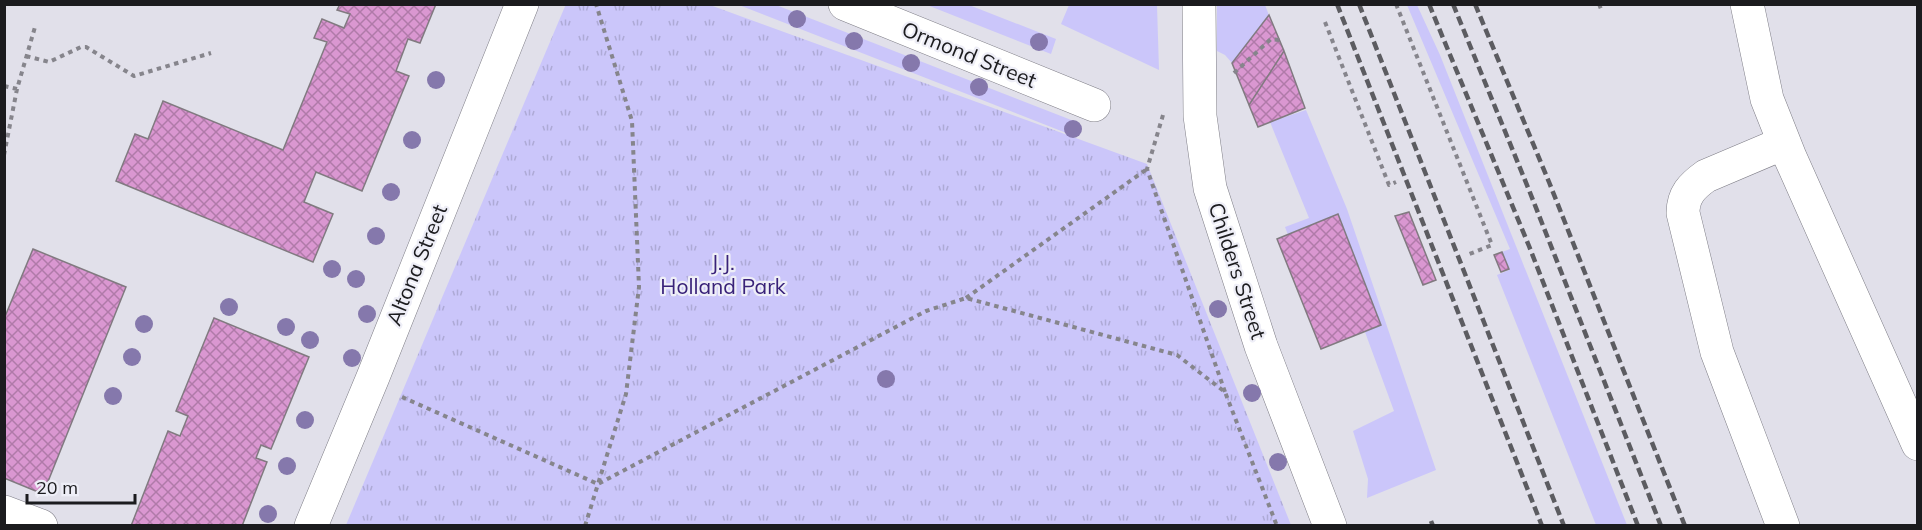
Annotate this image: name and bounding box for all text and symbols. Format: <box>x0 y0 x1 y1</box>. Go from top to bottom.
street label: Ormond Street <box>898 15 1040 93</box>
street label: Childers Street <box>1204 199 1272 342</box>
street label: Altona Street <box>380 200 452 329</box>
park label: J.J. Holland Park <box>660 249 786 299</box>
scale bar <box>27 467 135 505</box>
text: 20 m <box>36 476 78 499</box>

